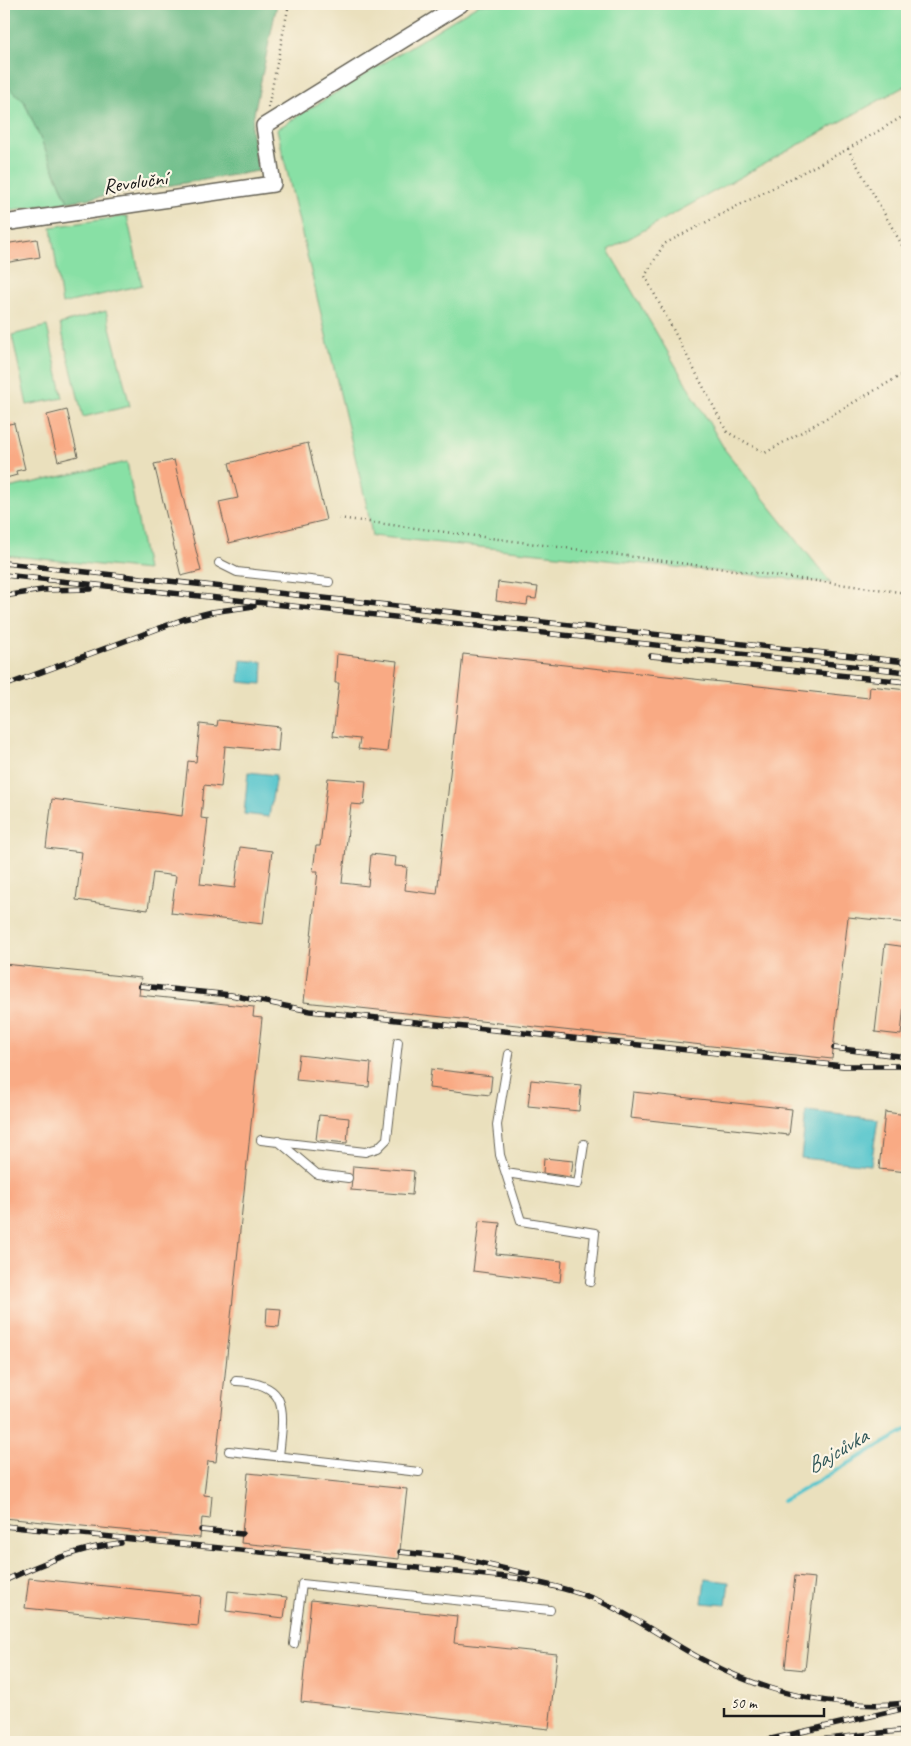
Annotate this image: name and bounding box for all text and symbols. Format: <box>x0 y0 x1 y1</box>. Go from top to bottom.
street label: Revoluční <box>101 164 173 199</box>
water label: Bajcůvka <box>801 1421 875 1480</box>
scale bar <box>724 1686 824 1718</box>
text: 50 m <box>731 1694 758 1713</box>

